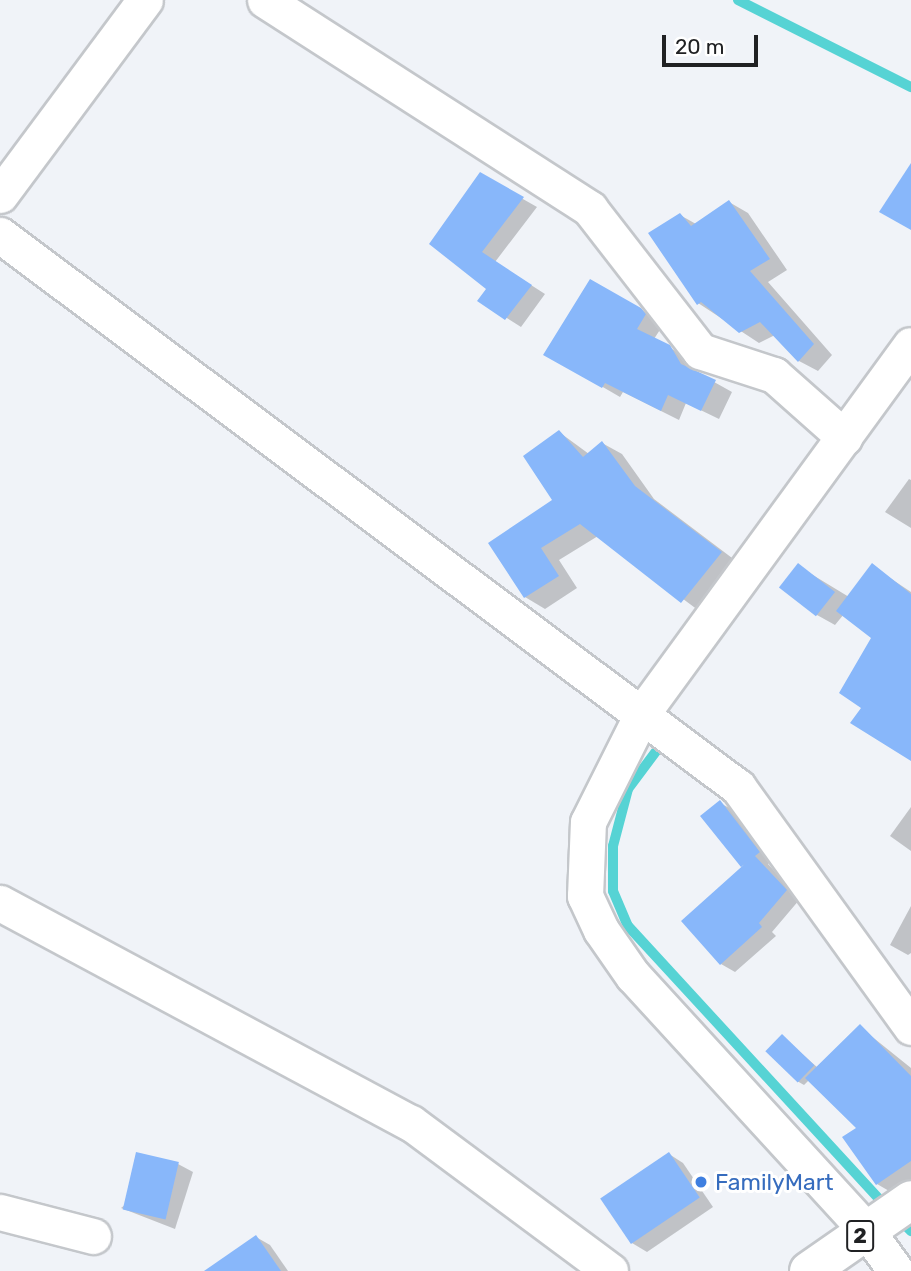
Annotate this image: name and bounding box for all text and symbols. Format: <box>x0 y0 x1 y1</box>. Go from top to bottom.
scale bar <box>666 21 762 65</box>
text: 20 m <box>675 34 724 59</box>
place label: FamilyMart <box>715 1168 833 1196</box>
marker: FamilyMart <box>693 1174 709 1190</box>
road number: 2 <box>846 1218 874 1254</box>

